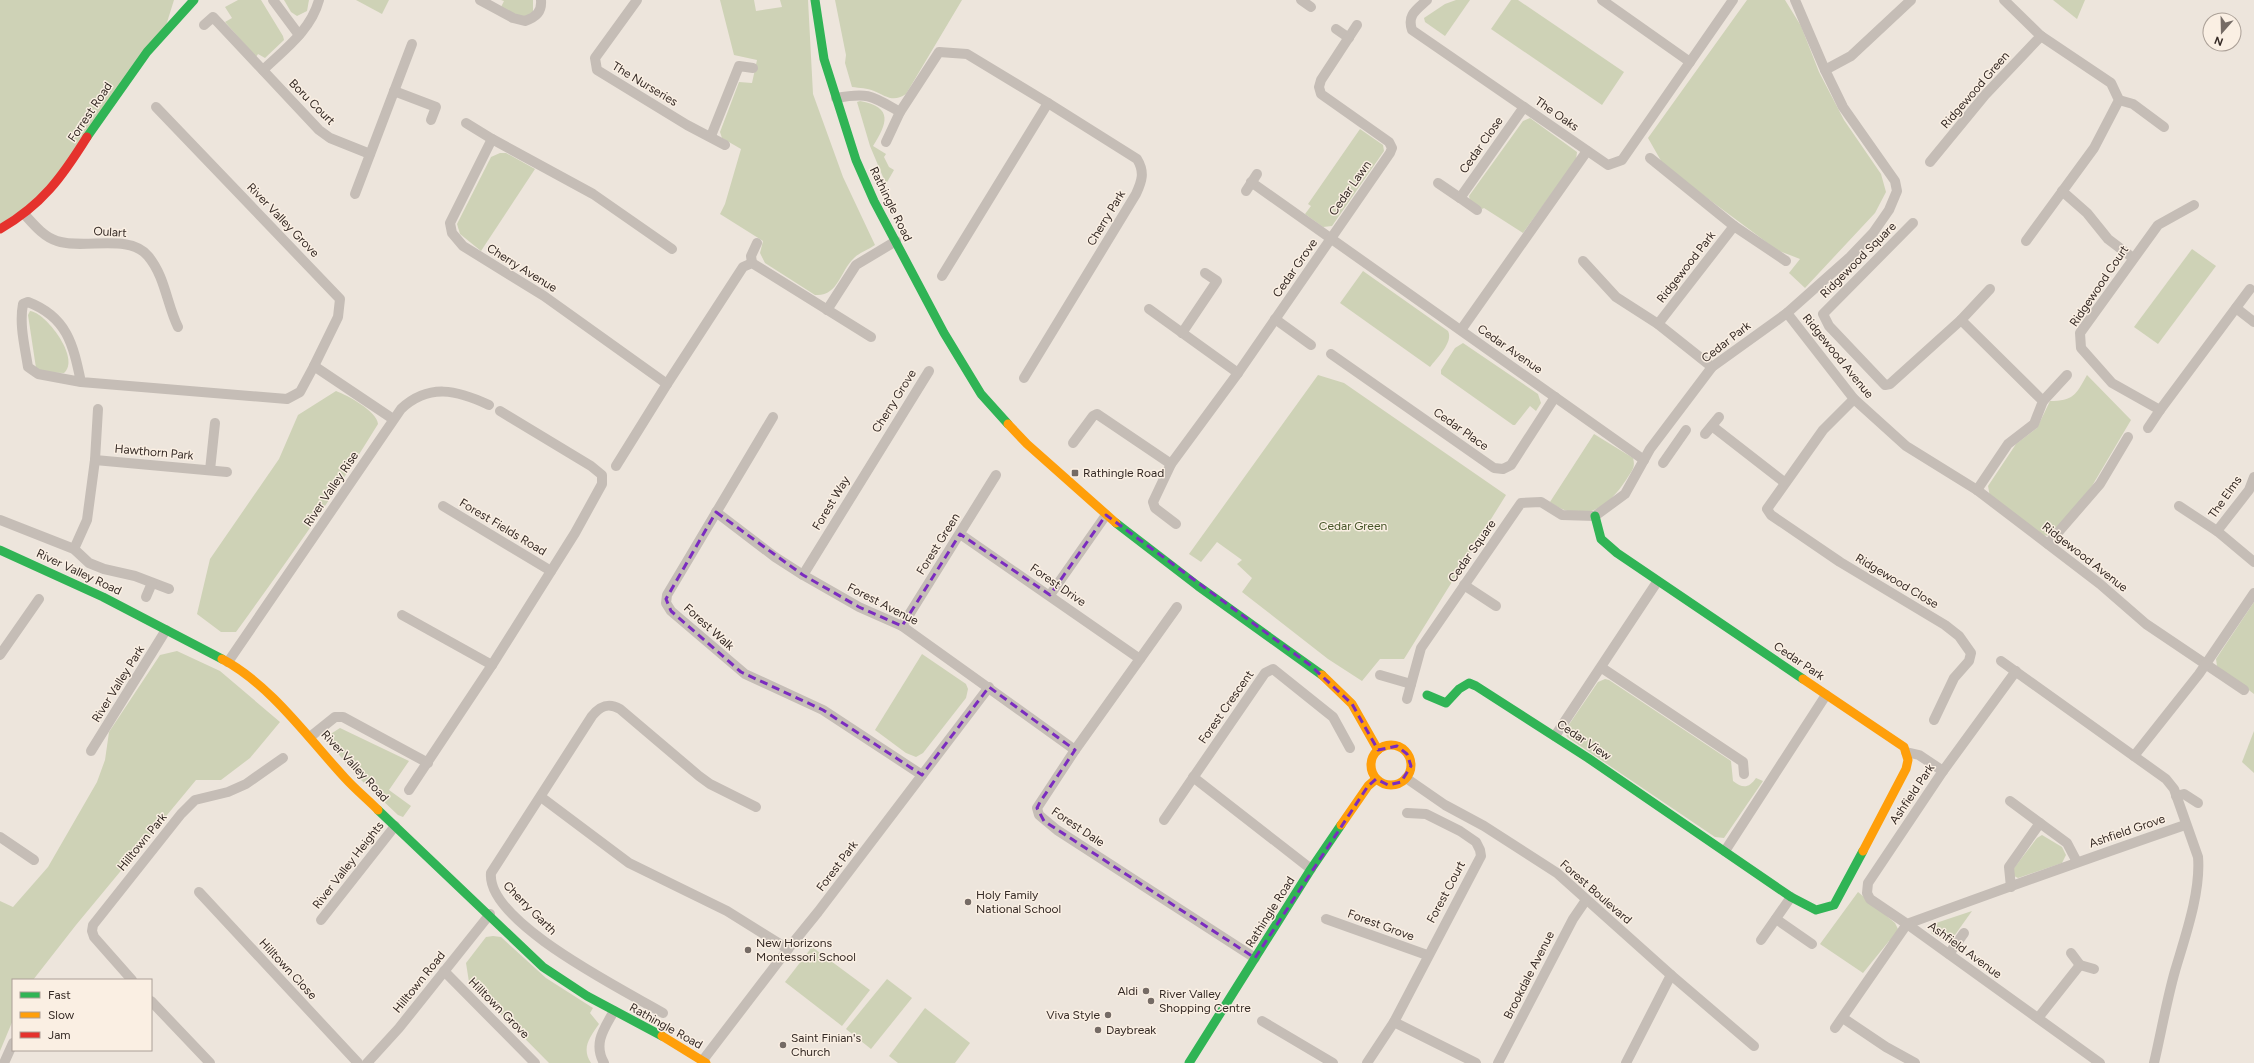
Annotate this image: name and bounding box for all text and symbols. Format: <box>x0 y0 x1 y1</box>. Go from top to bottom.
north arrow <box>2202 12 2242 52</box>
text: N <box>2213 33 2225 48</box>
street label: Ridgewood Green <box>1938 49 2012 131</box>
street label: The Nurseries <box>610 59 681 109</box>
street label: Boru Court <box>286 76 338 128</box>
street label: Forrest Road <box>65 80 115 144</box>
street label: The Oaks <box>1533 94 1582 134</box>
street label: Cedar Close <box>1456 114 1506 176</box>
street label: Cedar Lawn <box>1326 158 1374 218</box>
street label: Rathingle Road <box>867 164 915 244</box>
street label: River Valley Grove <box>244 180 322 260</box>
street label: Cherry Park <box>1084 188 1128 248</box>
street label: Ridgewood Square <box>1817 219 1899 301</box>
street label: Oulart <box>93 224 127 240</box>
street label: Ridgewood Park <box>1654 228 1718 306</box>
street label: Cedar Grove <box>1270 236 1320 300</box>
street label: Cherry Avenue <box>484 241 560 295</box>
street label: Ridgewood Court <box>2067 242 2132 329</box>
street label: Ridgewood Avenue <box>1800 311 1877 401</box>
street label: Cedar Park <box>1699 318 1753 365</box>
street label: Cedar Avenue <box>1475 321 1545 377</box>
street label: Cherry Grove <box>869 366 919 435</box>
street label: Cedar Place <box>1431 405 1492 453</box>
street label: Hawthorn Park <box>114 442 194 462</box>
street label: River Valley Rise <box>301 449 361 529</box>
place label: Rathingle Road <box>1083 466 1164 480</box>
marker: Rathingle Road <box>1070 468 1080 478</box>
street label: Forest Way <box>809 473 853 533</box>
street label: The Elms <box>2205 473 2245 521</box>
street label: Forest Fields Road <box>457 496 549 558</box>
street label: Forest Green <box>913 510 963 577</box>
street label: Cedar Square <box>1445 517 1499 585</box>
park label: Cedar Green <box>1319 519 1387 533</box>
street label: Ridgewood Avenue <box>2040 519 2131 595</box>
street label: River Valley Road <box>34 546 124 598</box>
street label: Ridgewood Close <box>1853 551 1941 612</box>
street label: Forest Drive <box>1027 561 1089 610</box>
street label: Forest Avenue <box>845 580 921 628</box>
street label: Forest Walk <box>681 601 737 653</box>
street label: Cedar Park <box>1771 639 1827 683</box>
street label: River Valley Park <box>89 643 147 725</box>
street label: Forest Crescent <box>1196 667 1257 746</box>
street label: Cedar View <box>1554 717 1614 764</box>
street label: River Valley Road <box>318 727 392 805</box>
street label: Ashfield Park <box>1887 761 1937 827</box>
street label: Forest Dale <box>1049 804 1107 850</box>
street label: Hilltown Park <box>114 810 170 874</box>
street label: Ashfield Grove <box>2087 811 2167 851</box>
street label: River Valley Heights <box>310 818 387 912</box>
street label: Forest Park <box>813 838 861 894</box>
street label: Forest Boulevard <box>1557 857 1635 927</box>
street label: Forest Court <box>1424 858 1468 925</box>
street label: Rathingle Road <box>1243 874 1297 950</box>
street label: Cherry Garth <box>500 878 560 938</box>
place label: Holy Family National School <box>976 888 1061 916</box>
marker: Holy Family National School <box>963 897 973 907</box>
street label: Forest Grove <box>1346 906 1417 944</box>
street label: Ashfield Avenue <box>1926 919 2005 982</box>
street label: Brookdale Avenue <box>1501 928 1557 1021</box>
street label: Hilltown Close <box>256 936 320 1003</box>
place label: New Horizons Montessori School <box>756 936 856 964</box>
marker: New Horizons Montessori School <box>743 945 753 955</box>
street label: Hilltown Road <box>390 948 448 1016</box>
street label: Hilltown Grove <box>466 975 533 1042</box>
legend <box>12 979 152 1051</box>
place label: Aldi <box>1117 984 1138 998</box>
marker: Aldi <box>1141 986 1151 996</box>
place label: River Valley Shopping Centre <box>1159 987 1251 1015</box>
text: Fast <box>48 988 71 1002</box>
marker: River Valley Shopping Centre <box>1146 996 1156 1006</box>
street label: Rathingle Road <box>627 1000 705 1052</box>
text: Slow <box>48 1008 75 1022</box>
place label: Viva Style <box>1046 1008 1100 1022</box>
marker: Viva Style <box>1103 1010 1113 1020</box>
place label: Daybreak <box>1106 1023 1156 1037</box>
marker: Daybreak <box>1093 1025 1103 1035</box>
text: Jam <box>48 1028 71 1042</box>
place label: Saint Finian's Church <box>791 1031 861 1059</box>
marker: Saint Finian's Church <box>778 1040 788 1050</box>

